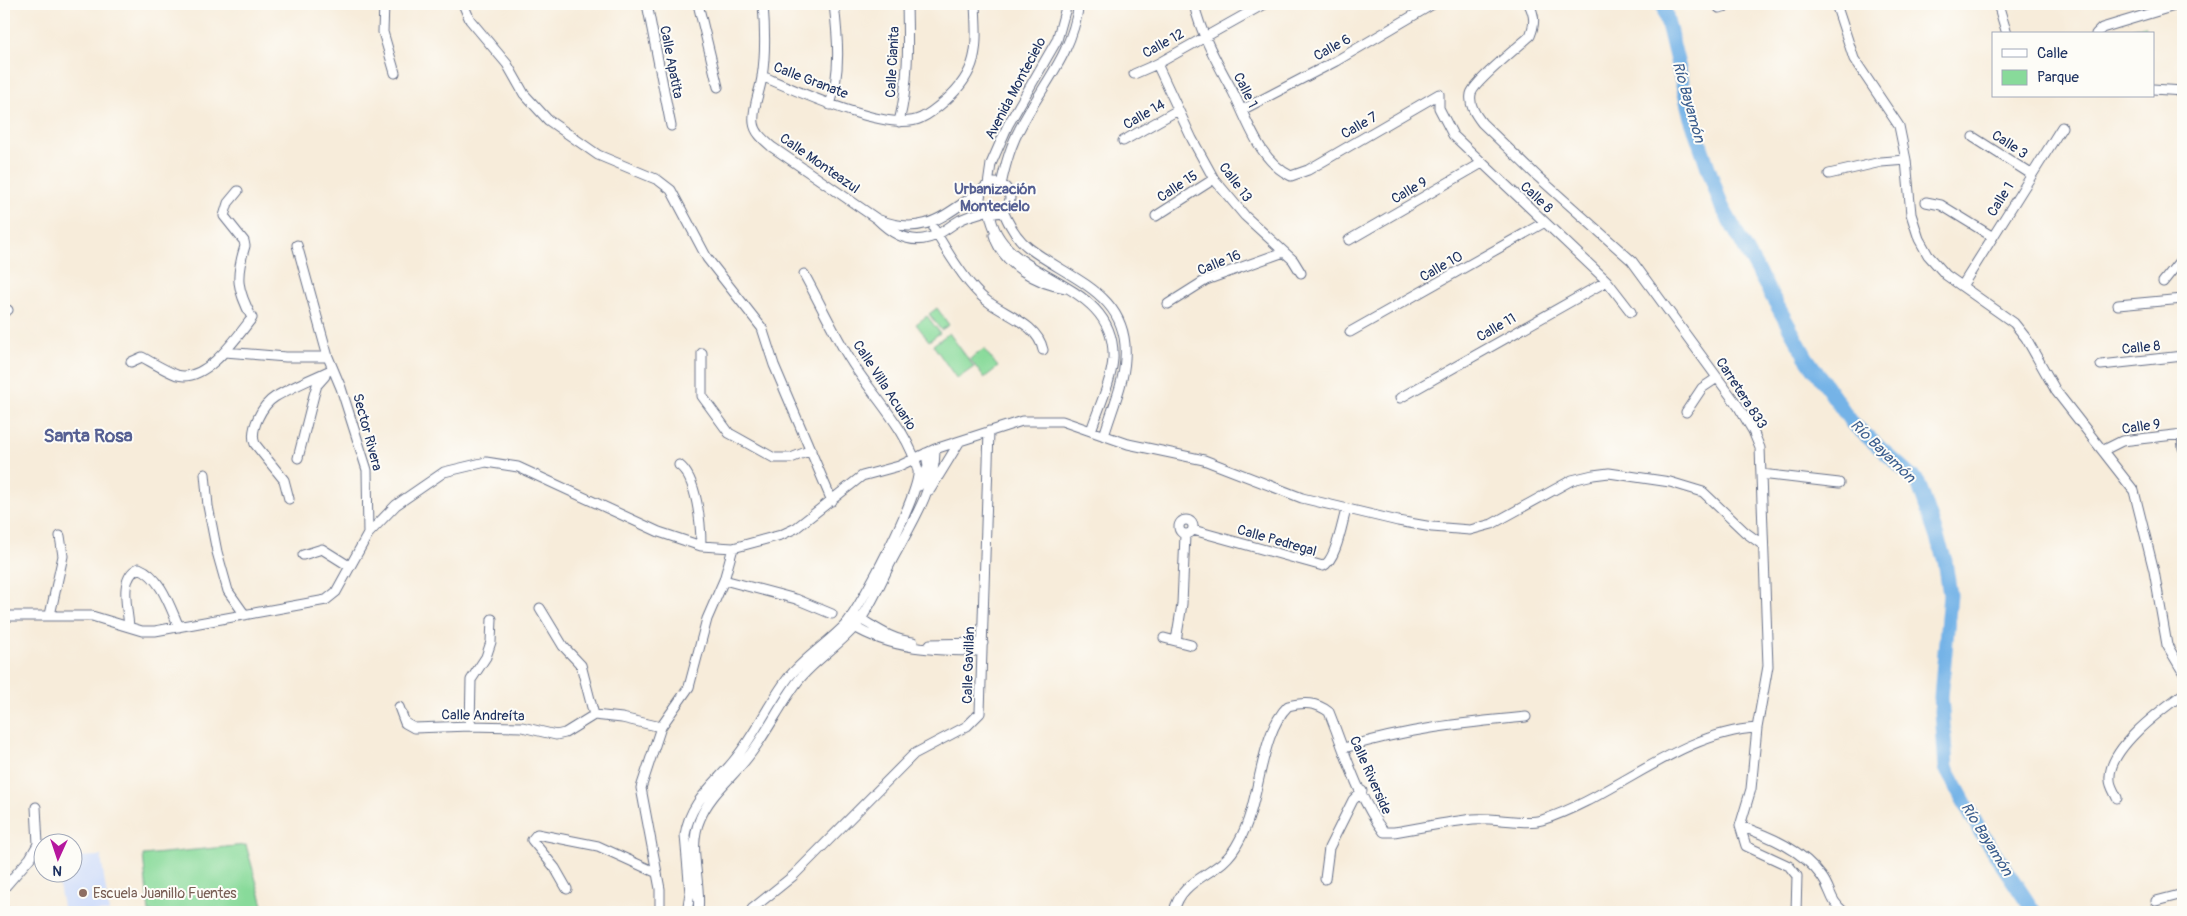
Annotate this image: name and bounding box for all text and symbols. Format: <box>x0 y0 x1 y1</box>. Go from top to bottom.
street label: Calle Apatita <box>656 24 687 100</box>
street label: Calle 12 <box>1139 25 1187 62</box>
street label: Calle Cianita <box>882 26 903 98</box>
street label: Calle 6 <box>1311 30 1354 65</box>
legend <box>1992 32 2154 98</box>
street label: Avenida Montecielo <box>981 34 1050 142</box>
text: Calle <box>2037 44 2068 63</box>
street label: Calle Granate <box>771 58 851 103</box>
water label: Río Bayamón <box>1668 60 1710 146</box>
text: Parque <box>2037 68 2080 87</box>
street label: Calle 1 <box>1230 70 1261 111</box>
street label: Calle 14 <box>1120 96 1168 133</box>
street label: Calle 7 <box>1338 108 1381 143</box>
street label: Calle 3 <box>1989 127 2031 162</box>
street label: Calle Monteazul <box>776 130 863 197</box>
street label: Calle 13 <box>1215 159 1256 206</box>
street label: Calle 15 <box>1154 167 1201 206</box>
street label: Calle 9 <box>1388 173 1430 208</box>
street label: Calle 8 <box>1517 178 1557 217</box>
street label: Calle 1 <box>1983 179 2017 220</box>
district label: Urbanización Montecielo <box>954 180 1037 216</box>
street label: Calle 16 <box>1195 246 1243 279</box>
street label: Calle 10 <box>1417 247 1466 285</box>
street label: Calle 11 <box>1474 309 1519 345</box>
street label: Calle Villa Acuario <box>849 337 920 434</box>
street label: Calle 8 <box>2121 337 2161 358</box>
street label: Carretera 833 <box>1712 354 1771 432</box>
street label: Sector Rivera <box>349 392 386 473</box>
street label: Calle 9 <box>2121 415 2162 438</box>
water label: Río Bayamón <box>1846 416 1920 488</box>
district label: Santa Rosa <box>43 424 133 448</box>
street label: Calle Pedregal <box>1235 521 1318 560</box>
street label: Calle Gavillán <box>959 626 978 704</box>
street label: Calle Andreíta <box>441 706 525 725</box>
street label: Calle Riverside <box>1346 734 1395 817</box>
water label: Río Bayamón <box>1957 799 2017 881</box>
north arrow <box>32 834 82 884</box>
text: N <box>52 862 63 879</box>
place label: Escuela Juanillo Fuentes <box>93 885 237 902</box>
marker: Escuela Juanillo Fuentes <box>77 887 89 899</box>

